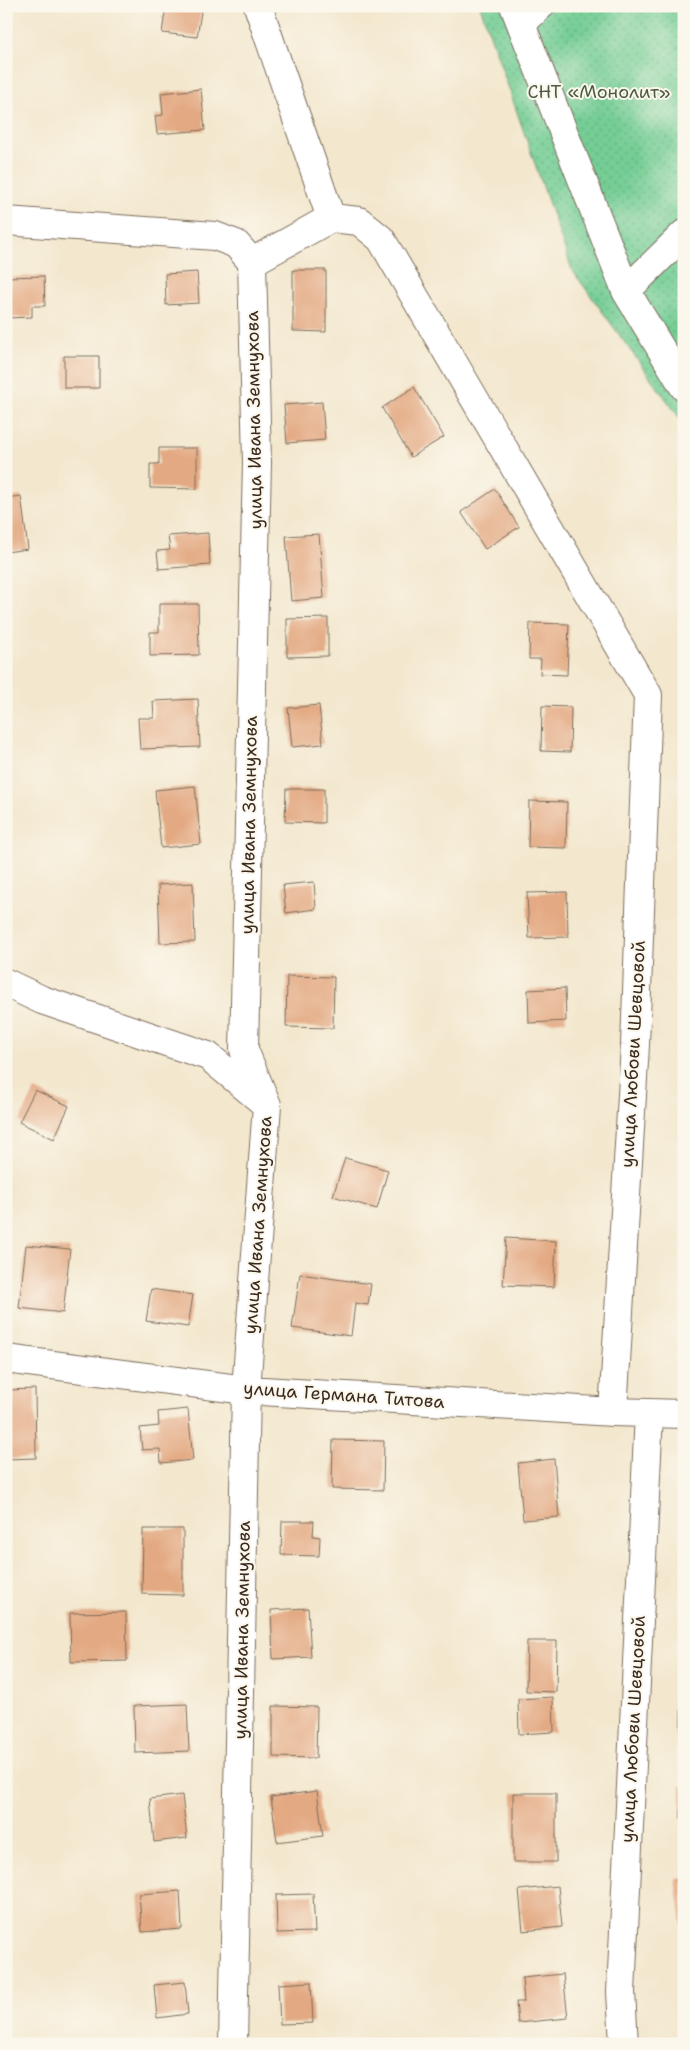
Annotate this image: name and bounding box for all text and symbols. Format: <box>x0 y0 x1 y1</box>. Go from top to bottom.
park label: СНТ «Монолит» <box>528 80 670 104</box>
street label: улица Ивана Земнухова <box>240 310 268 530</box>
street label: улица Ивана Земнухова <box>235 715 263 935</box>
street label: улица Любови Шевцовой <box>615 940 651 1168</box>
street label: улица Ивана Земнухова <box>238 1115 278 1335</box>
street label: улица Германа Титова <box>243 1376 445 1414</box>
street label: улица Ивана Земнухова <box>228 1520 256 1740</box>
street label: улица Любови Шевцовой <box>615 1615 651 1843</box>

